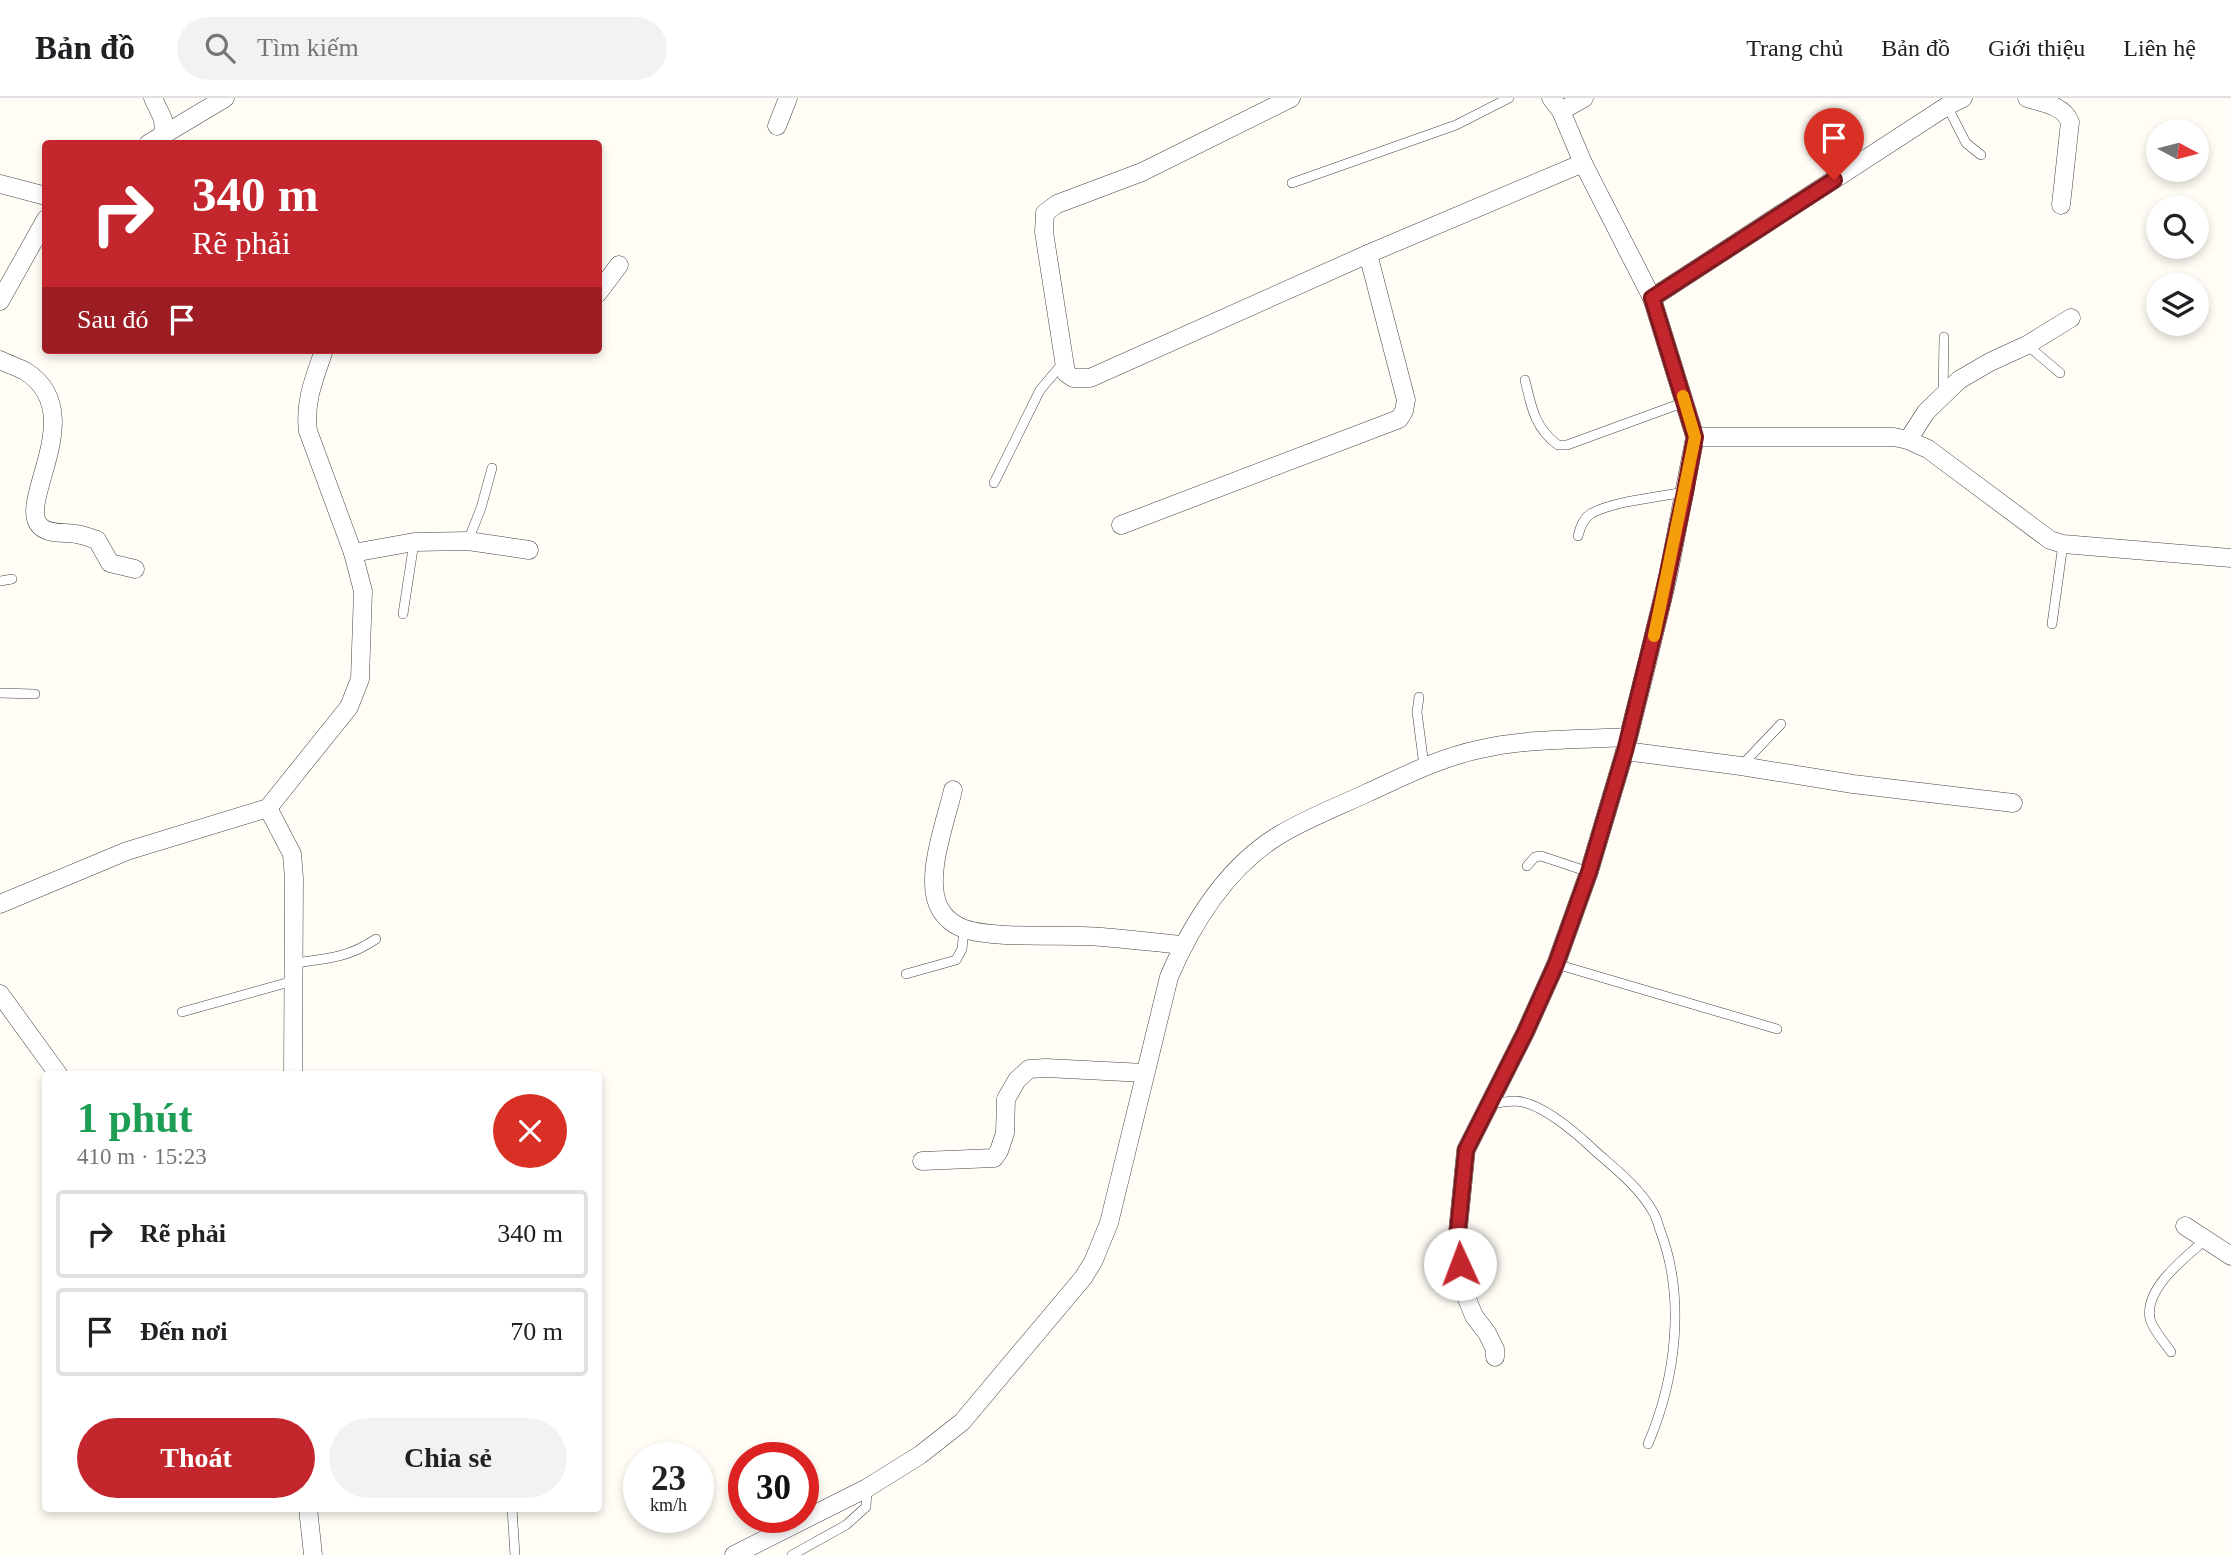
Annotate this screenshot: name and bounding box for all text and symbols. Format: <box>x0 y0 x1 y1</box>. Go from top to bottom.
search box <box>177 17 667 80</box>
icon: search <box>201 29 239 67</box>
text: Bản đồ <box>35 30 135 66</box>
text: Tìm kiếm <box>257 33 359 62</box>
text: Trang chủ <box>1746 35 1843 61</box>
text: Bản đồ <box>1881 35 1950 61</box>
text: Giới thiệu <box>1988 35 2085 61</box>
text: Liên hệ <box>2123 35 2196 61</box>
pin <box>1804 108 1864 180</box>
icon: arrive <box>1815 119 1853 157</box>
north arrow <box>2146 119 2208 182</box>
map controls <box>2146 119 2209 336</box>
text: 340 m <box>192 167 319 222</box>
icon: right <box>77 168 168 259</box>
button: search <box>2146 196 2209 259</box>
text: Rẽ phải <box>192 225 291 261</box>
button: layers <box>2146 273 2209 336</box>
icon: arrive <box>163 301 201 339</box>
text: Sau đó <box>77 305 149 334</box>
button: close <box>493 1094 567 1168</box>
text: 1 phút <box>77 1095 193 1141</box>
text: 410 m · 15:23 <box>77 1144 207 1169</box>
icon: right <box>81 1215 119 1253</box>
text: Rẽ phải <box>140 1219 226 1248</box>
text: 340 m <box>497 1219 563 1248</box>
position arrow <box>1423 1227 1497 1301</box>
icon: arrive <box>81 1313 119 1351</box>
text: Đến nơi <box>140 1317 227 1346</box>
text: 70 m <box>510 1317 563 1346</box>
button: Thoát <box>77 1418 315 1498</box>
button: Chia sẻ <box>329 1418 567 1498</box>
speed limit sign: 30 <box>728 1442 819 1533</box>
text: 23 <box>651 1459 686 1498</box>
text: km/h <box>650 1495 687 1515</box>

